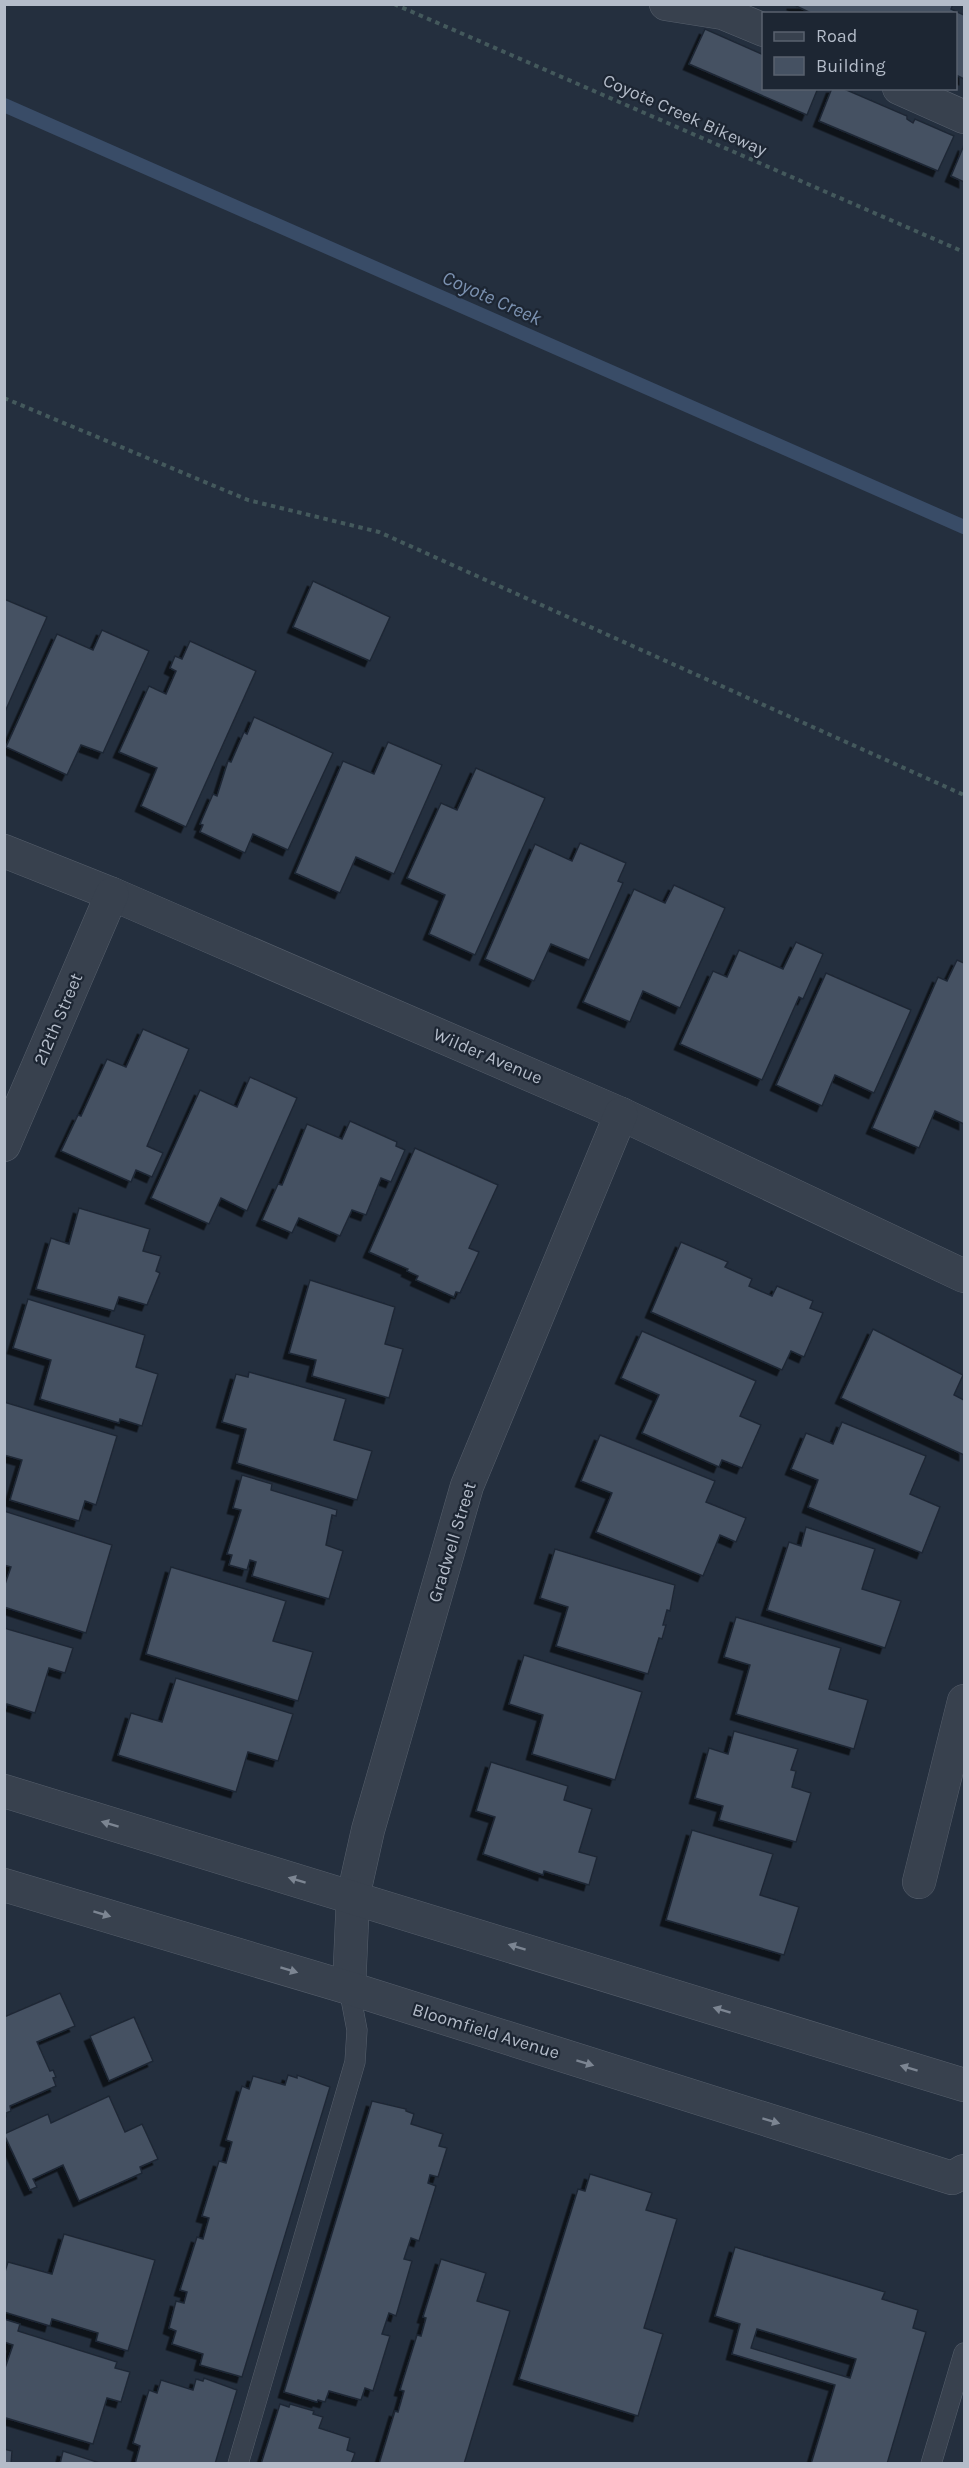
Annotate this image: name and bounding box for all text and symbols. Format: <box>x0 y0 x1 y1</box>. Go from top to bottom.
legend <box>762 12 957 90</box>
text: Road <box>816 25 857 47</box>
text: Building <box>816 55 886 77</box>
street label: Coyote Creek Bikeway <box>600 69 771 161</box>
water label: Coyote Creek <box>439 266 546 330</box>
street label: 212th Street <box>29 969 87 1068</box>
street label: Wilder Avenue <box>430 1023 546 1089</box>
street label: Gradwell Street <box>423 1479 481 1605</box>
one-way arrow <box>101 1818 119 1828</box>
one-way arrow <box>288 1875 306 1884</box>
one-way arrow <box>93 1910 111 1919</box>
one-way arrow <box>508 1942 526 1951</box>
one-way arrow <box>280 1966 298 1975</box>
street label: Bloomfield Avenue <box>410 1998 562 2064</box>
one-way arrow <box>713 2005 731 2014</box>
one-way arrow <box>576 2058 594 2068</box>
one-way arrow <box>900 2063 918 2072</box>
one-way arrow <box>762 2117 780 2126</box>

